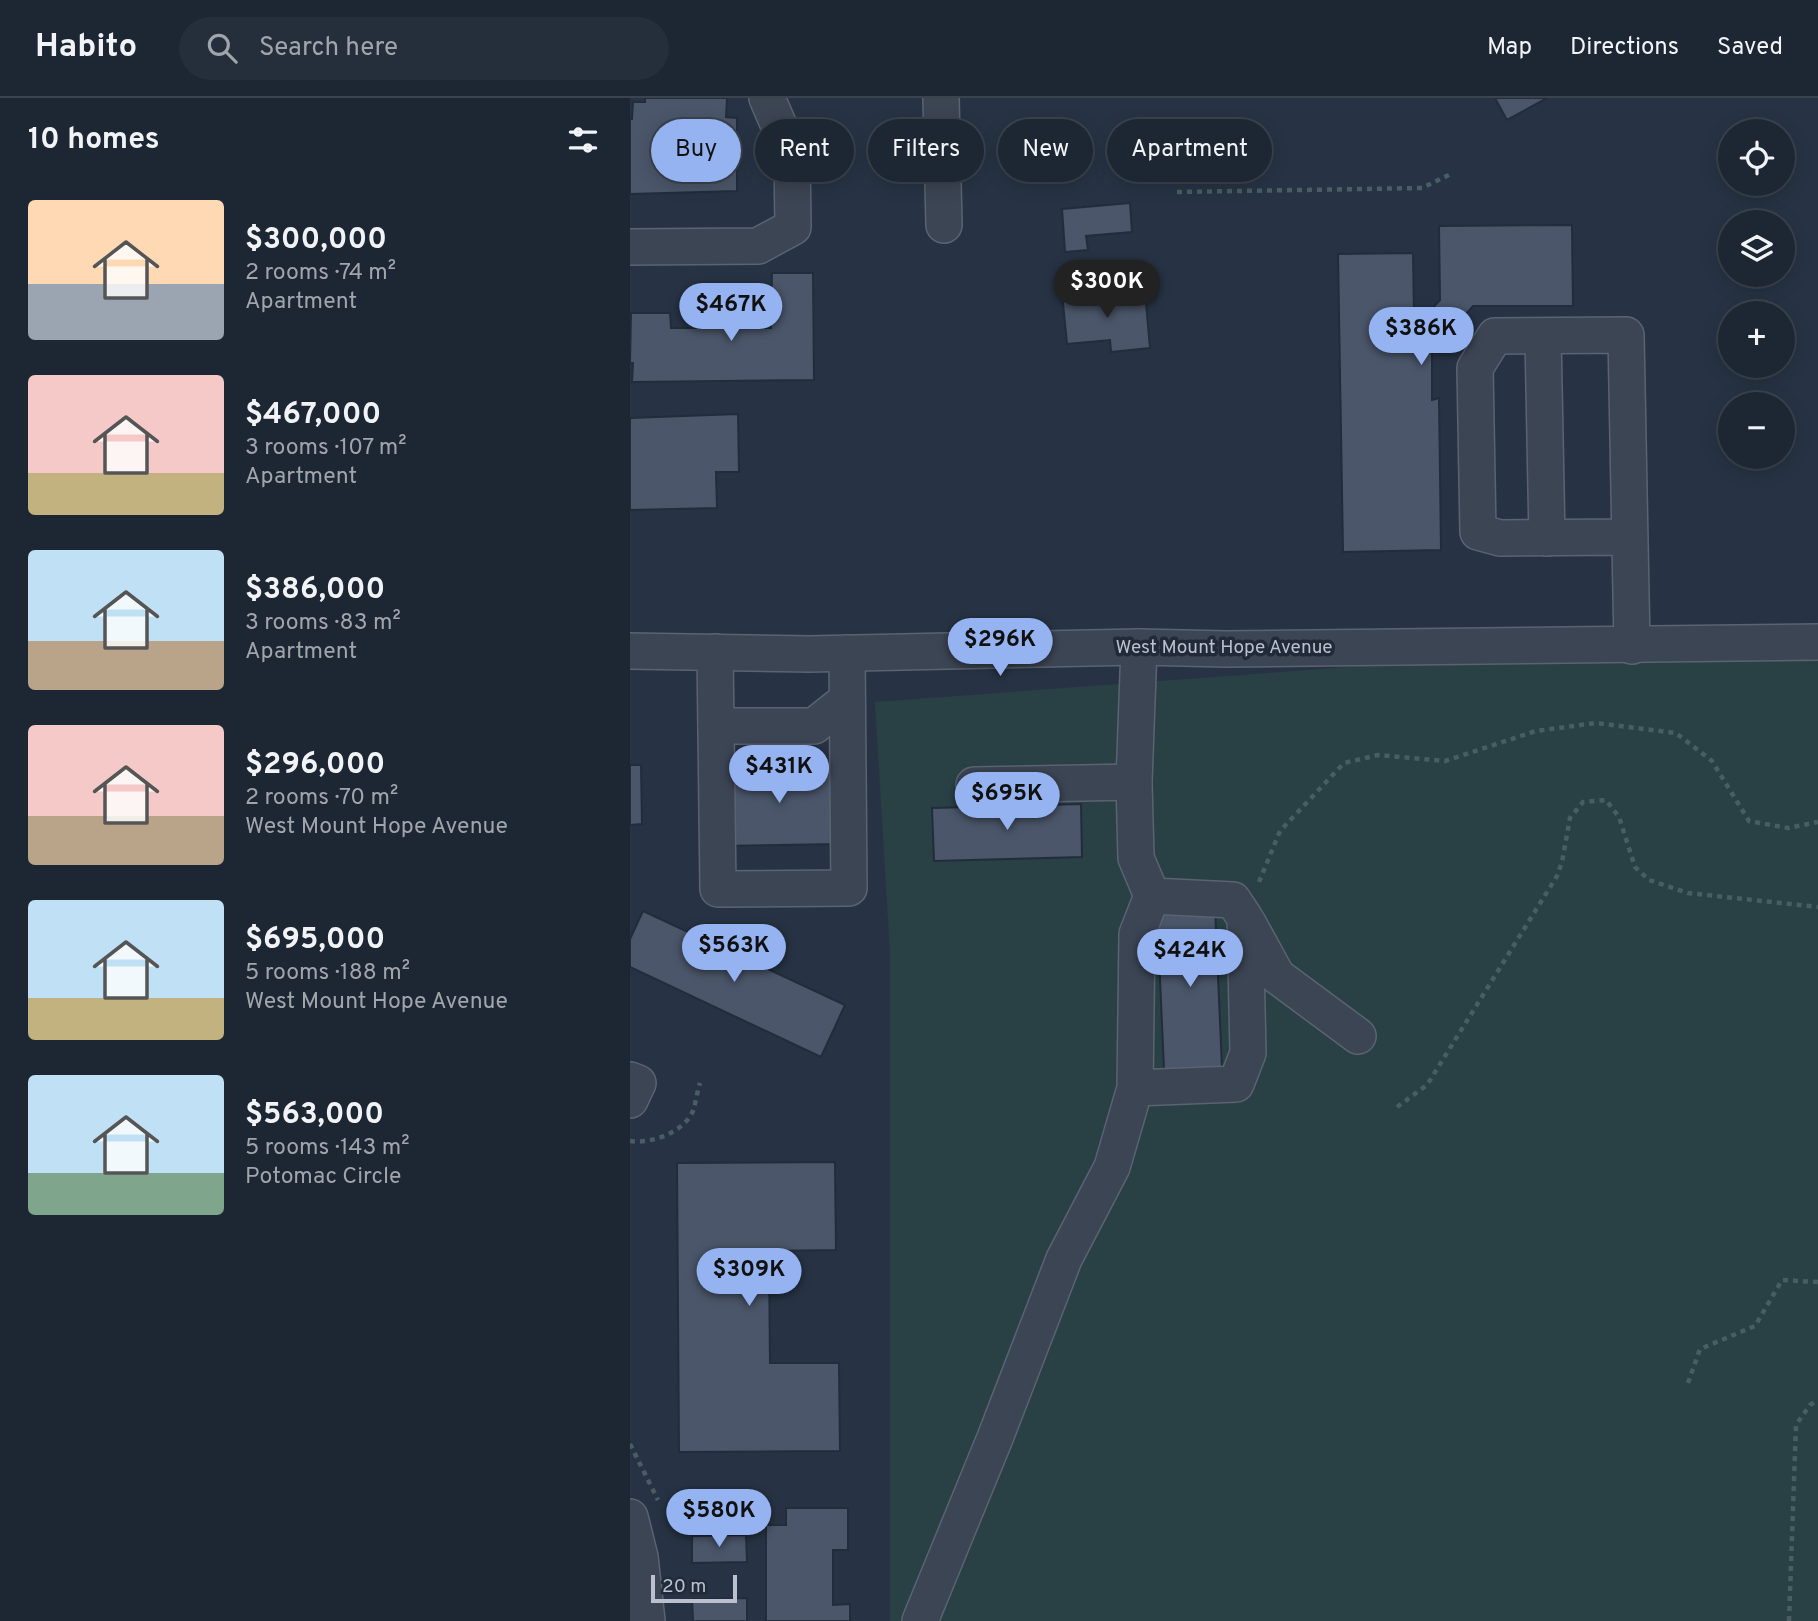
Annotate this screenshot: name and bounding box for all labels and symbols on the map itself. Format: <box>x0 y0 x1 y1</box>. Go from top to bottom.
pin: $300K <box>1058 260 1156 320</box>
pin: $467K <box>682 284 780 343</box>
pin: $386K <box>1372 308 1470 367</box>
pin: $296K <box>951 618 1049 678</box>
street label: West Mount Hope Avenue <box>1115 636 1333 660</box>
pin: $431K <box>730 746 828 805</box>
pin: $695K <box>958 772 1056 832</box>
pin: $563K <box>685 924 783 984</box>
pin: $424K <box>1141 930 1239 989</box>
pin: $309K <box>700 1248 798 1308</box>
pin: $580K <box>670 1490 768 1549</box>
scale bar <box>651 1572 737 1604</box>

